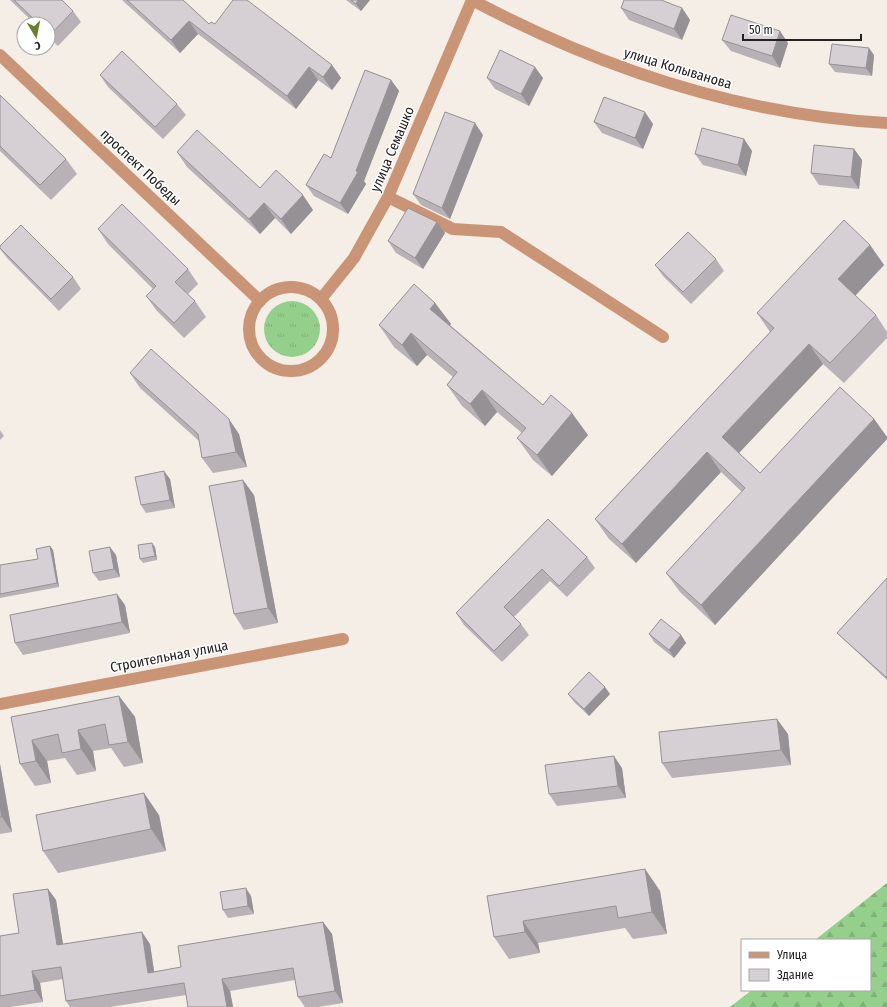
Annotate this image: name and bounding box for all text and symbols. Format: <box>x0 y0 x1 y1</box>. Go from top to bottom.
north arrow <box>16 16 56 56</box>
scale bar <box>743 16 861 42</box>
text: 50 m <box>749 23 773 37</box>
text: С <box>33 38 42 52</box>
street label: улица Колыванова <box>622 44 734 93</box>
street label: улица Семашко <box>367 104 418 195</box>
street label: проспект Победы <box>97 126 185 209</box>
street label: Строительная улица <box>109 637 230 676</box>
legend <box>741 939 871 991</box>
text: Улица <box>776 948 807 962</box>
text: Здание <box>777 968 813 982</box>

